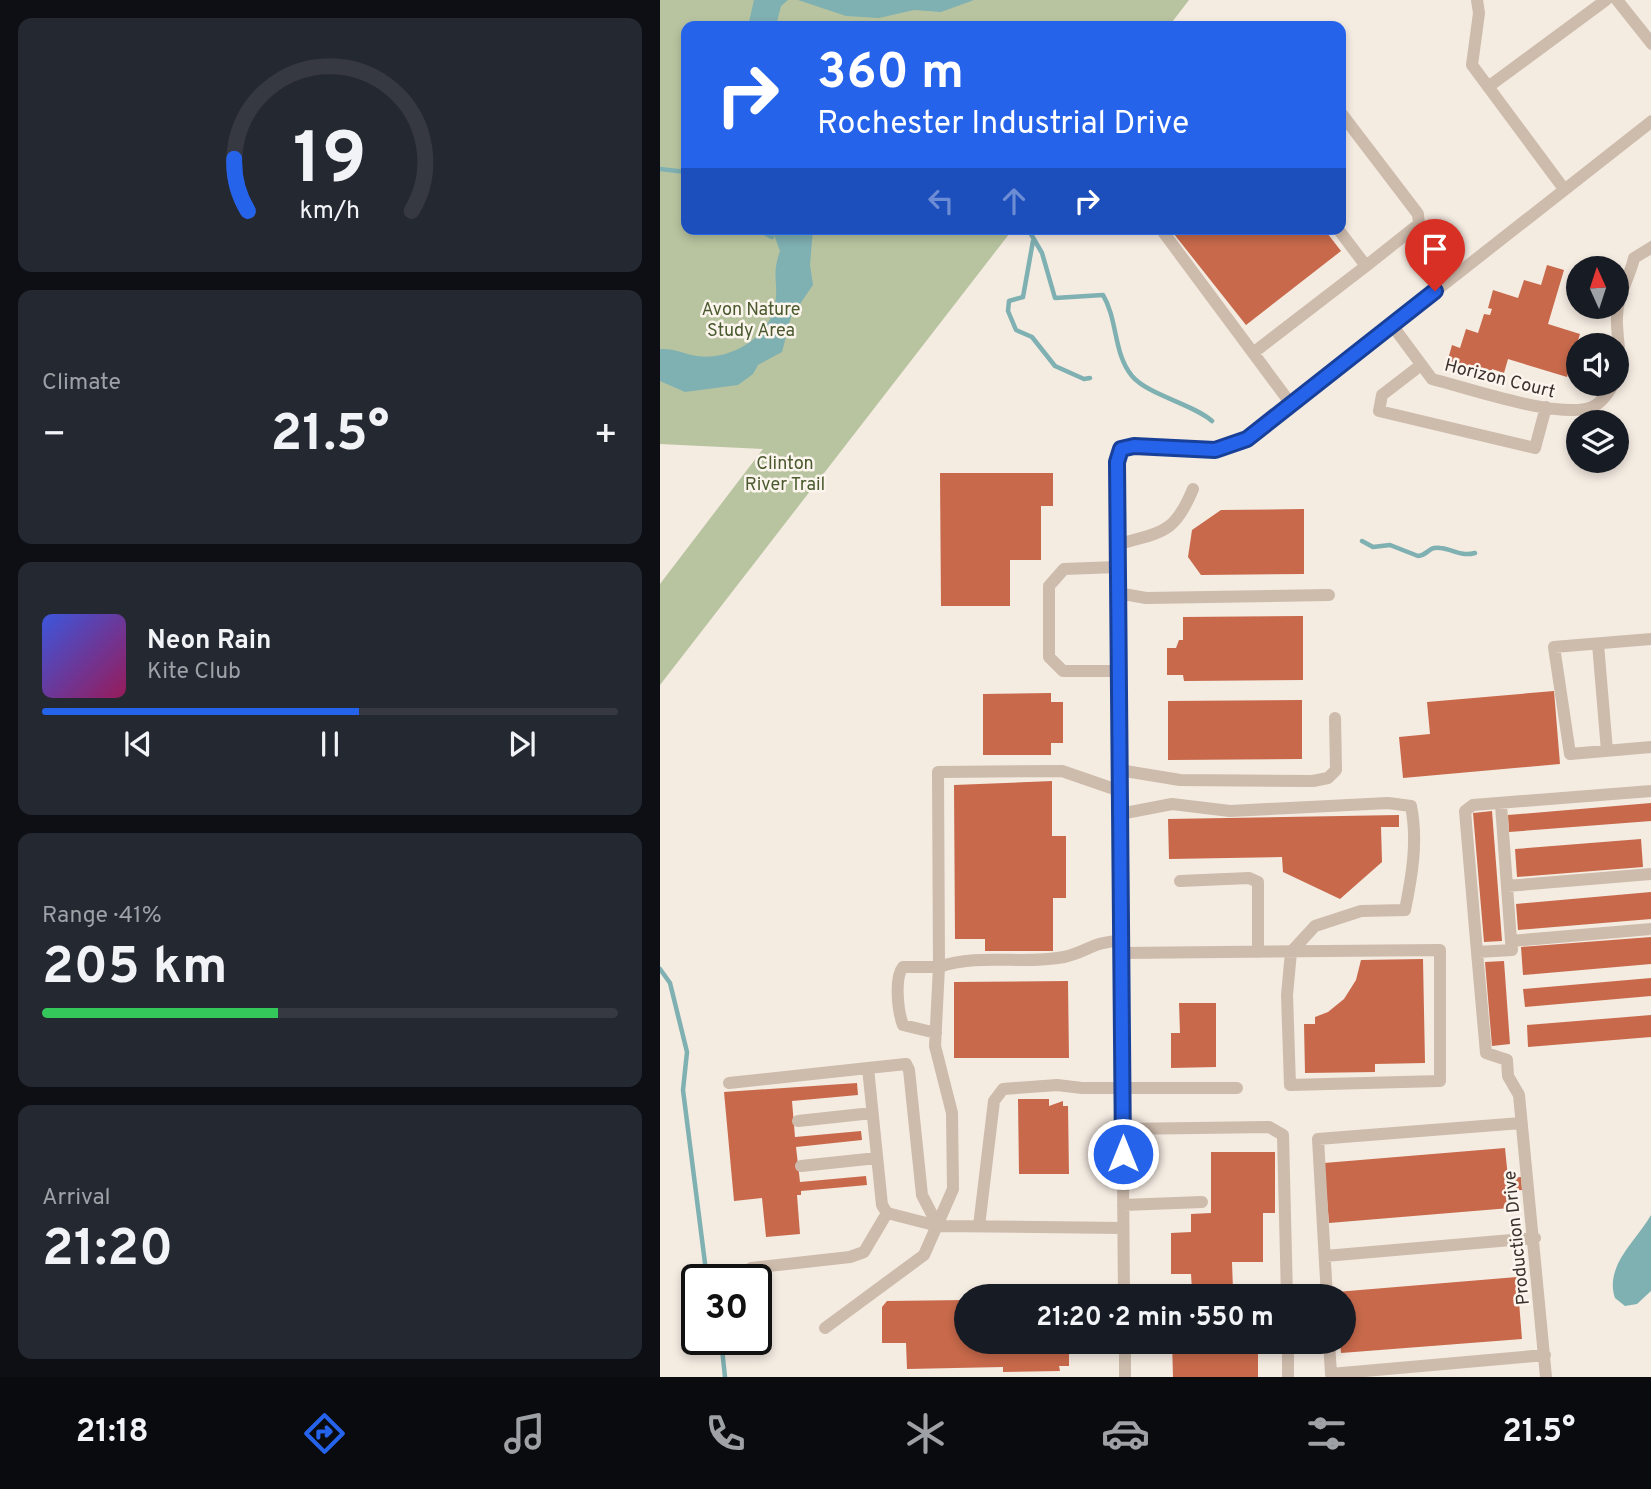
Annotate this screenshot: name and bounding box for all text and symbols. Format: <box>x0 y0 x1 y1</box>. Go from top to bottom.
text: 360 m <box>817 44 964 106</box>
icon: right <box>702 49 793 140</box>
text: Rochester Industrial Drive <box>817 105 1189 145</box>
text: 19 <box>293 117 367 209</box>
icon: left <box>922 182 960 220</box>
icon: ahead <box>995 182 1033 220</box>
icon: right <box>1068 182 1106 220</box>
text: km/h <box>300 196 360 228</box>
pin <box>1405 219 1465 291</box>
icon: arrive <box>1416 230 1454 268</box>
north arrow <box>1566 256 1630 318</box>
map controls <box>1566 256 1629 473</box>
park label: Avon Nature Study Area <box>701 299 801 343</box>
button: sound <box>1566 333 1629 396</box>
street label: Horizon Court <box>1442 355 1557 404</box>
text: Climate <box>42 369 121 398</box>
text: 21.5° <box>271 403 389 469</box>
button: layers <box>1566 410 1629 473</box>
text: − <box>42 412 67 461</box>
text: + <box>593 412 618 461</box>
park label: Clinton River Trail <box>745 453 825 497</box>
text: Neon Rain <box>147 625 272 658</box>
text: Kite Club <box>147 658 241 687</box>
icon: previous <box>119 725 157 763</box>
icon: pause <box>311 725 349 763</box>
icon: next <box>503 725 541 763</box>
text: Range · 41% <box>42 902 162 931</box>
text: 205 km <box>42 936 227 1002</box>
position arrow <box>1086 1117 1160 1191</box>
street label: Production Drive <box>1499 1169 1536 1306</box>
text: Arrival <box>42 1184 111 1213</box>
text: 21:20 <box>42 1218 173 1284</box>
speed limit sign: 30 <box>681 1264 772 1355</box>
text: 21:20 · 2 min · 550 m <box>1036 1302 1274 1335</box>
icon: directions <box>300 1409 349 1458</box>
icon: music <box>500 1409 549 1458</box>
icon: phone <box>701 1409 750 1458</box>
icon: climate <box>901 1409 950 1458</box>
icon: car <box>1101 1409 1150 1458</box>
icon: filters <box>1302 1409 1351 1458</box>
text: 21:18 <box>76 1413 149 1453</box>
text: 21.5° <box>1502 1413 1575 1453</box>

